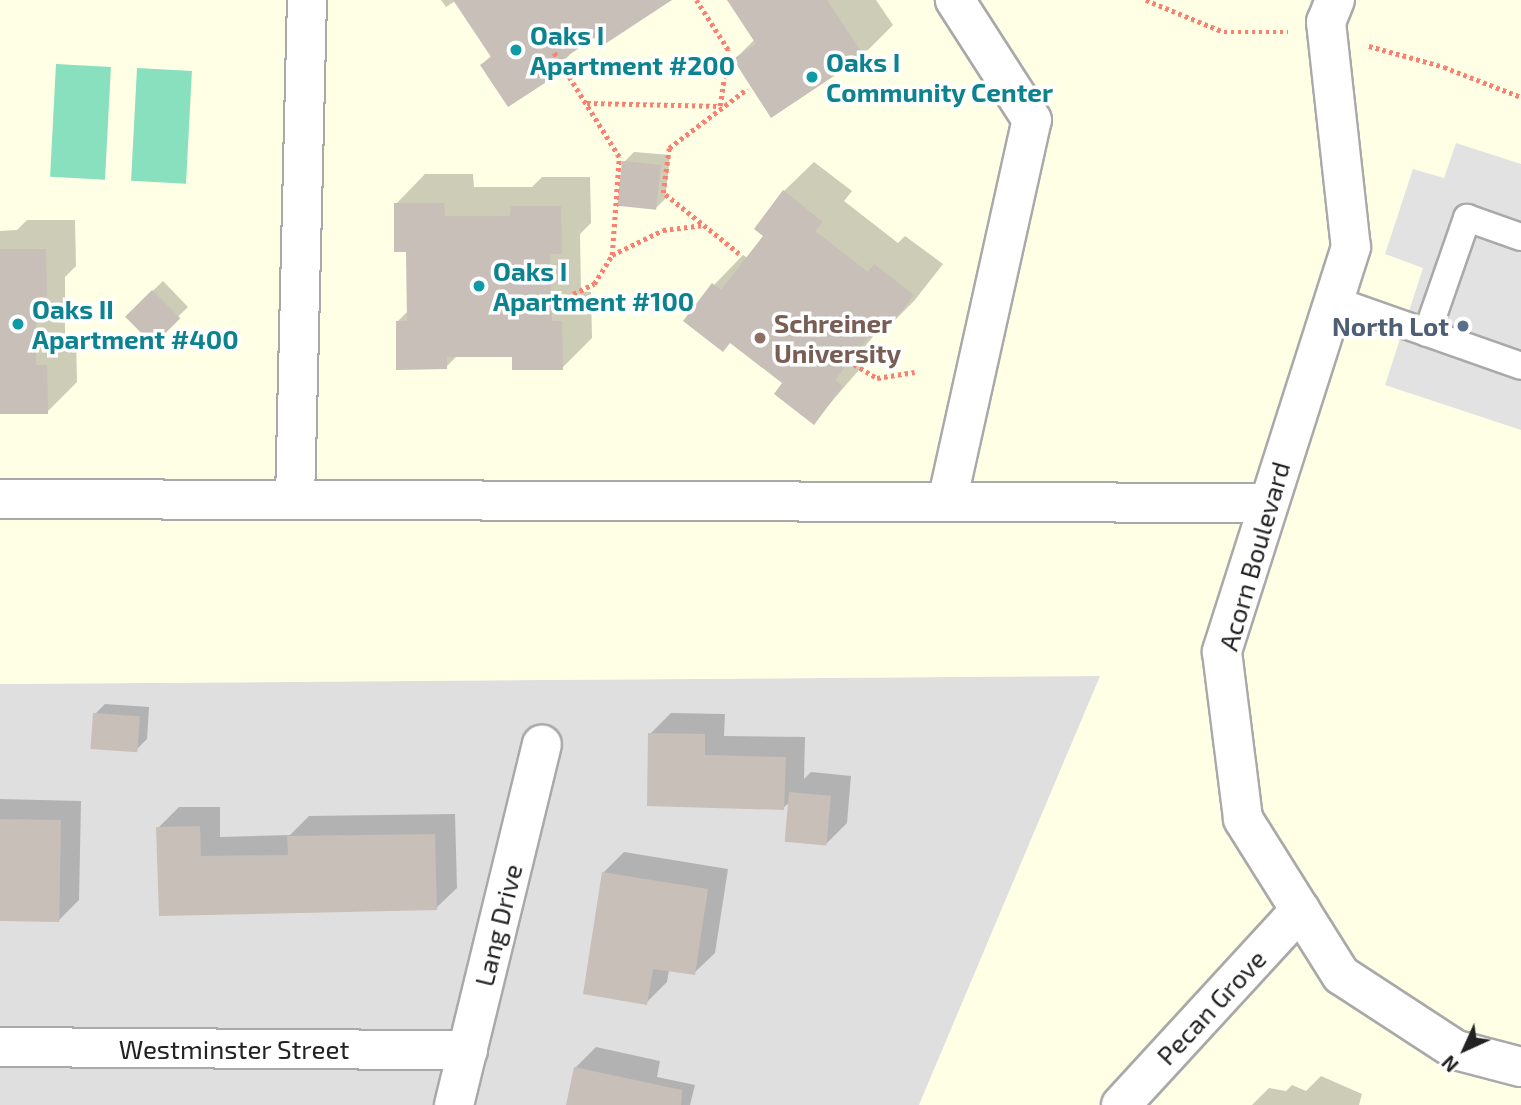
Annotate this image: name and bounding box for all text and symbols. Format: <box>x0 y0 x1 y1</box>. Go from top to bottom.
place label: Oaks I Apartment #200 <box>530 19 735 80</box>
marker: Oaks I Apartment #200 <box>508 42 524 58</box>
place label: Oaks I Community Center <box>826 46 1054 108</box>
marker: Oaks I Community Center <box>804 69 820 85</box>
place label: Oaks I Apartment #100 <box>493 255 694 316</box>
marker: Oaks I Apartment #100 <box>471 278 487 294</box>
place label: Oaks II Apartment #400 <box>32 293 239 354</box>
place label: Schreiner University <box>774 307 901 368</box>
place label: North Lot <box>1332 310 1449 342</box>
marker: Oaks II Apartment #400 <box>10 316 26 332</box>
marker: North Lot <box>1455 318 1471 334</box>
marker: Schreiner University <box>752 330 768 346</box>
street label: Acorn Boulevard <box>1212 458 1296 654</box>
street label: Lang Drive <box>468 861 528 989</box>
street label: Pecan Grove <box>1150 943 1272 1071</box>
north arrow <box>1430 1014 1500 1084</box>
street label: Westminster Street <box>118 1033 350 1065</box>
text: N <box>1437 1051 1463 1077</box>

